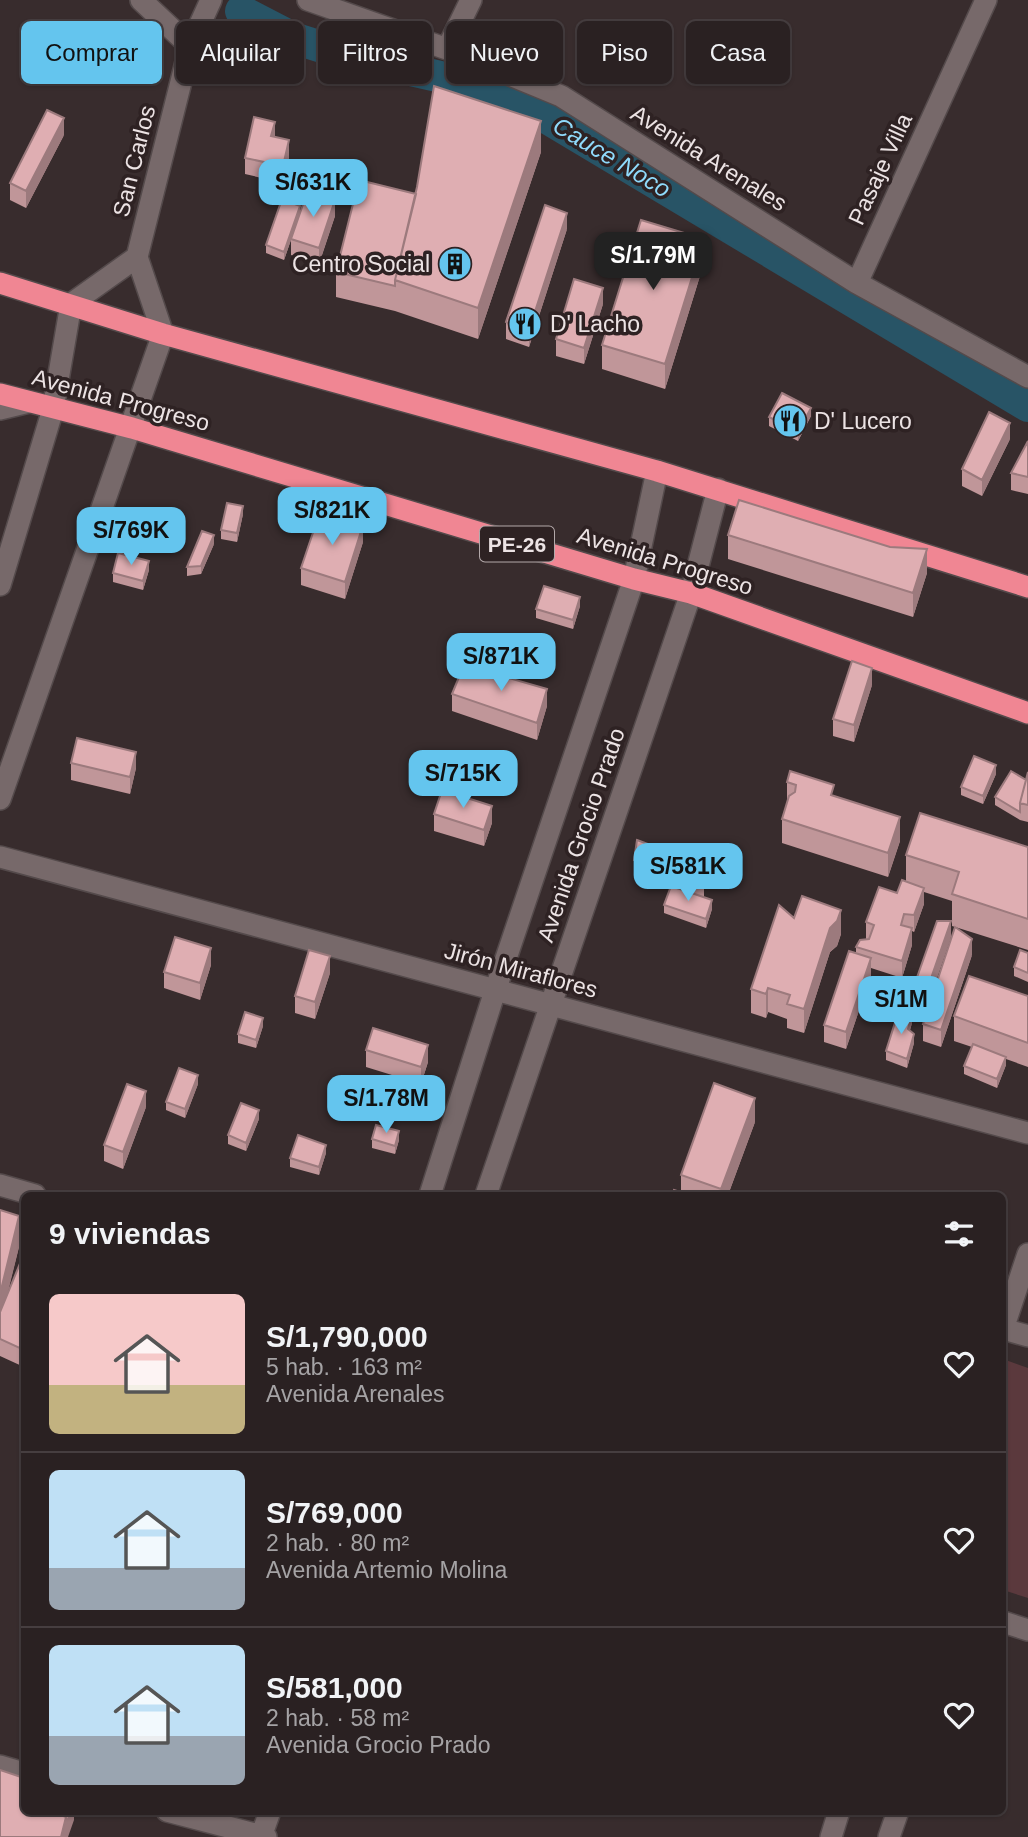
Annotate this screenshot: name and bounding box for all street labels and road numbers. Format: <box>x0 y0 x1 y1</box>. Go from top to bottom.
street label: Avenida Arenales <box>626 100 792 216</box>
street label: San Carlos <box>108 103 160 219</box>
street label: Pasaje Villa <box>843 109 917 229</box>
street label: Avenida Progreso <box>30 364 212 436</box>
street label: Avenida Progreso <box>574 522 756 600</box>
road number: PE-26 <box>480 526 554 562</box>
street label: Avenida Grocio Prado <box>532 725 630 945</box>
street label: Jirón Miraflores <box>442 937 600 1003</box>

